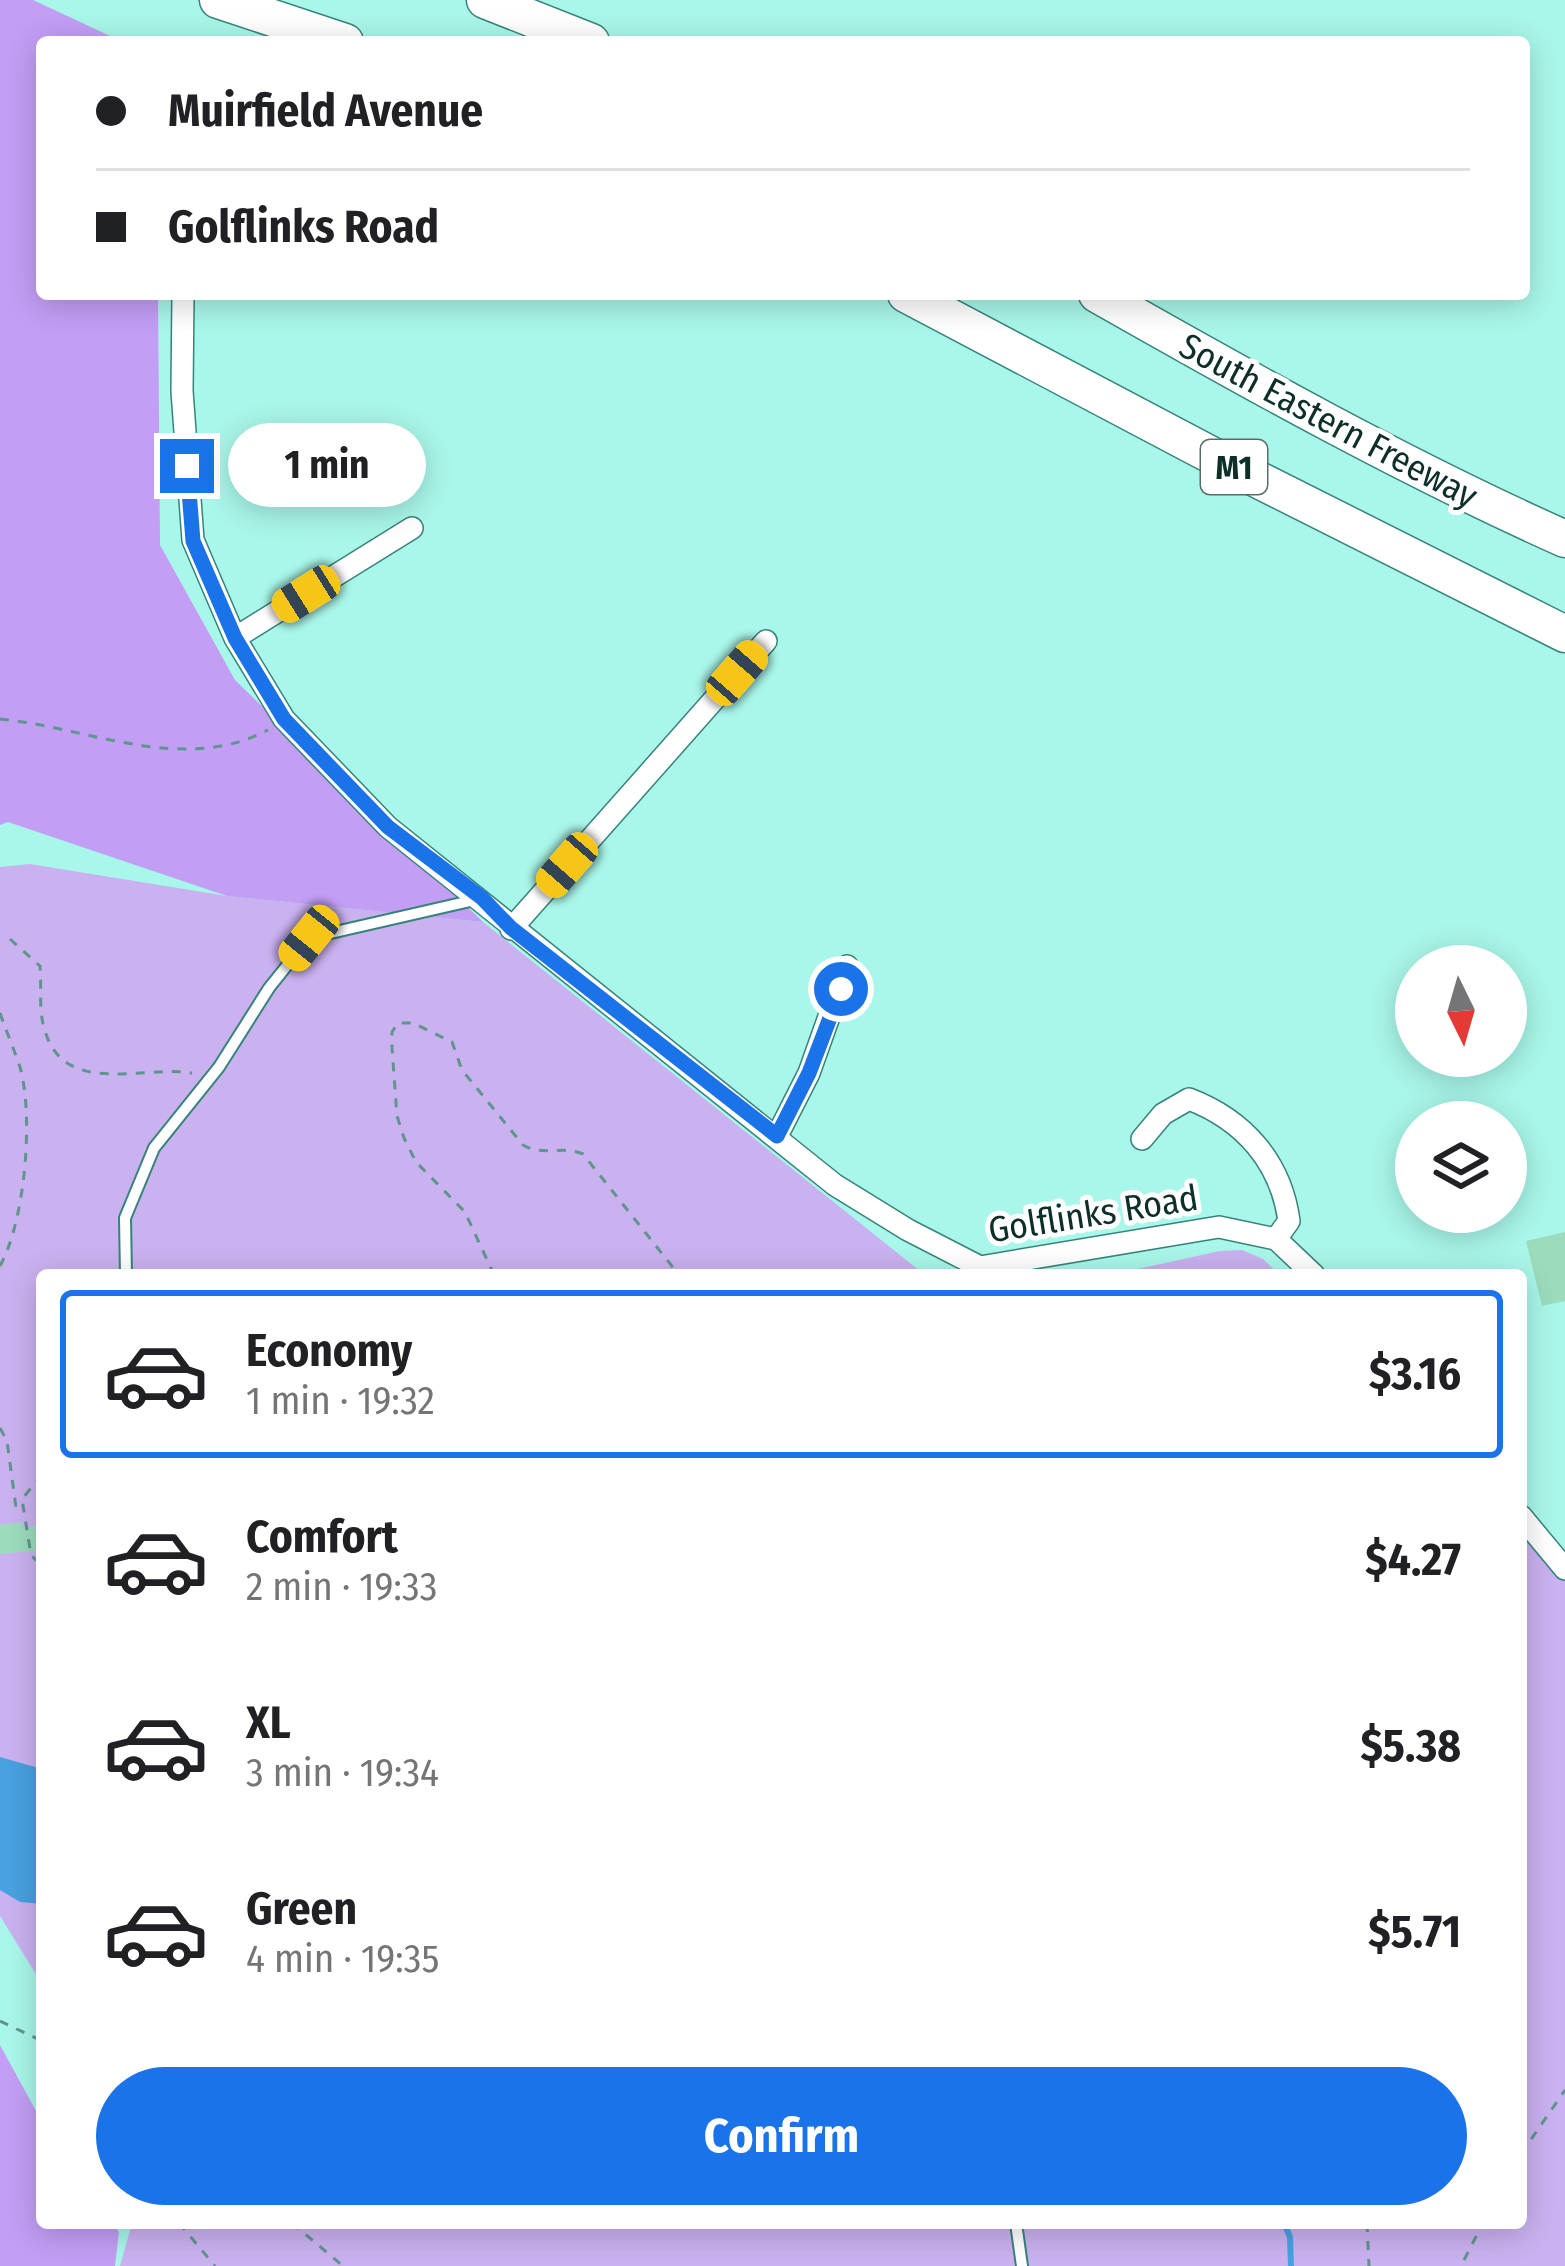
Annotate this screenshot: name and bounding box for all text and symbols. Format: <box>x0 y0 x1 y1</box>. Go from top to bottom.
text: Muirfield Avenue <box>168 84 483 138</box>
text: Golflinks Road <box>168 200 439 254</box>
street label: South Eastern Freeway <box>1172 324 1485 518</box>
callout: 1 min <box>229 424 427 508</box>
route end <box>160 439 214 493</box>
road number: M1 <box>1201 440 1267 494</box>
text: 1 min <box>285 442 369 488</box>
car <box>266 560 346 628</box>
car <box>700 634 774 712</box>
car <box>530 826 604 904</box>
car <box>272 899 346 977</box>
north arrow <box>1395 945 1527 1077</box>
map controls <box>1395 945 1527 1233</box>
route start <box>814 962 868 1016</box>
button: layers <box>1395 1101 1527 1233</box>
street label: Golflinks Road <box>985 1176 1201 1252</box>
icon: car <box>102 1320 210 1428</box>
text: Economy <box>246 1324 412 1378</box>
text: $3.16 <box>1369 1347 1461 1401</box>
text: 1 min · 19:32 <box>246 1378 435 1424</box>
icon: car <box>102 1506 210 1614</box>
text: Comfort <box>246 1510 398 1564</box>
text: $4.27 <box>1365 1533 1461 1587</box>
text: 2 min · 19:33 <box>246 1564 437 1610</box>
icon: car <box>102 1692 210 1800</box>
text: XL <box>246 1696 291 1750</box>
text: $5.38 <box>1360 1719 1461 1773</box>
text: 3 min · 19:34 <box>246 1750 439 1796</box>
icon: car <box>102 1878 210 1986</box>
text: Green <box>246 1882 357 1936</box>
text: $5.71 <box>1368 1905 1461 1959</box>
text: 4 min · 19:35 <box>246 1936 439 1982</box>
button: Confirm <box>96 2067 1467 2205</box>

